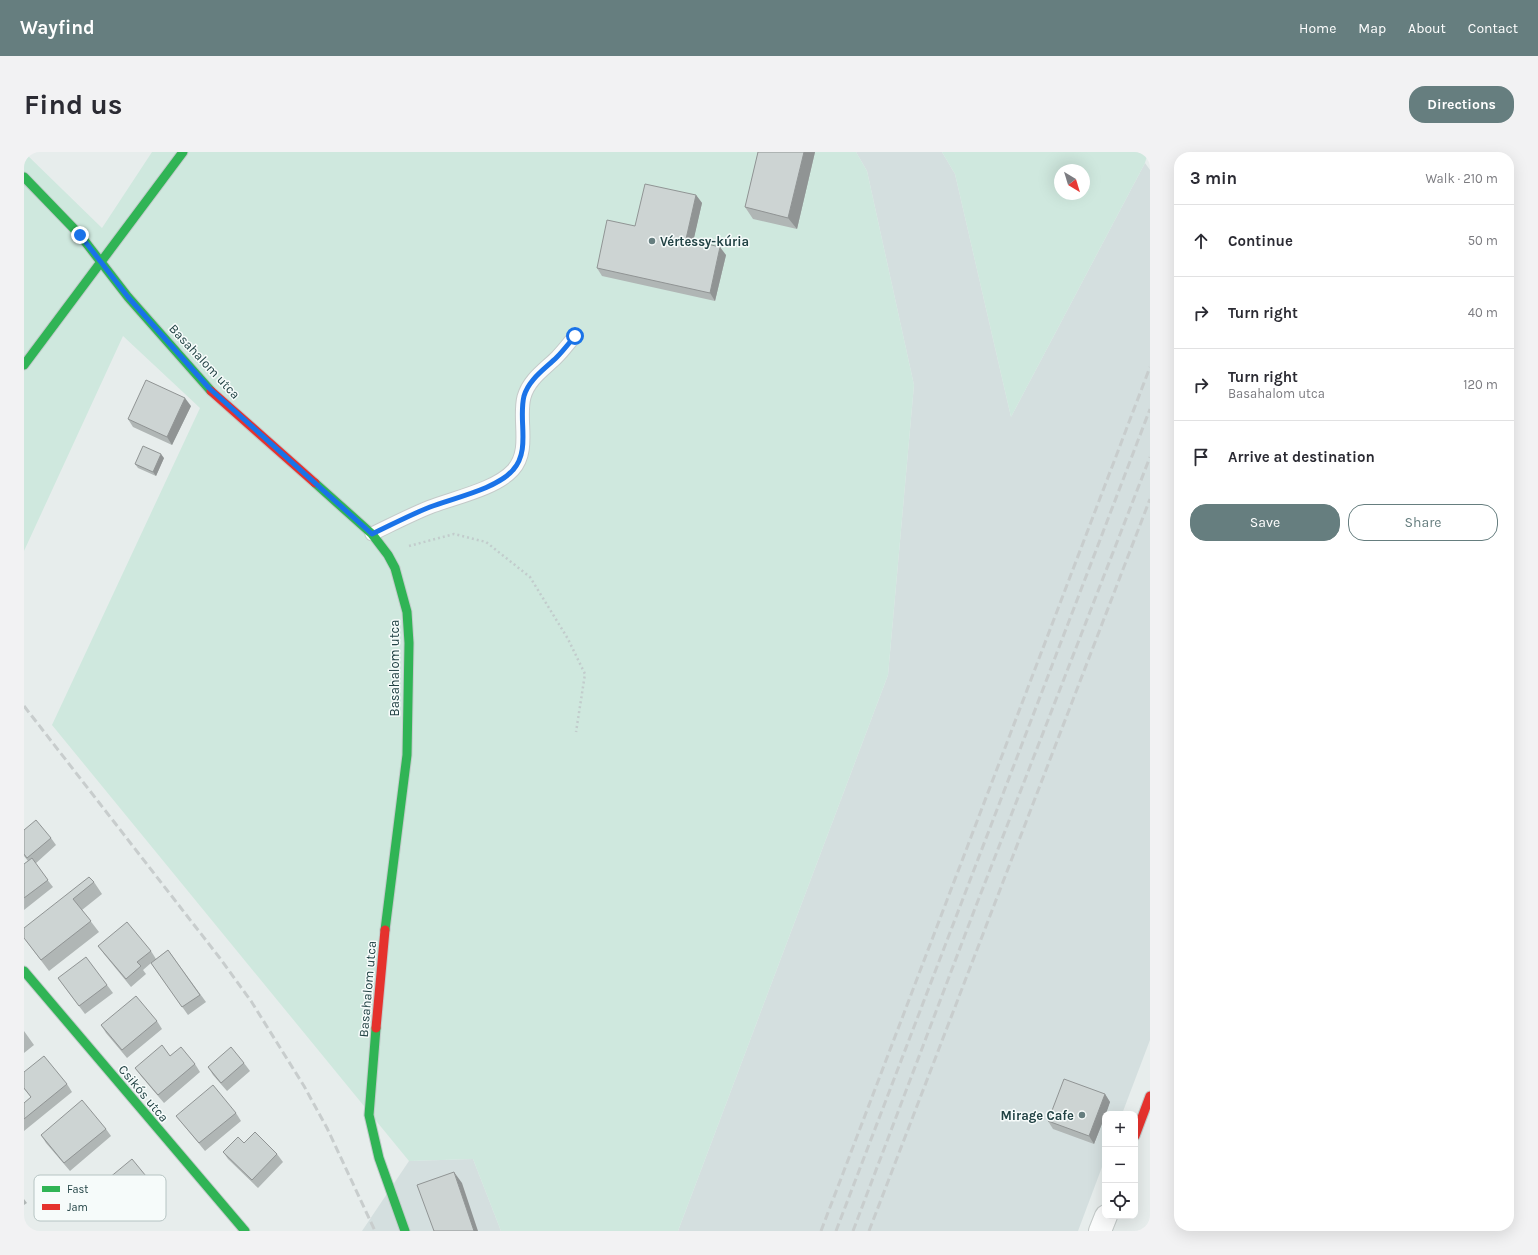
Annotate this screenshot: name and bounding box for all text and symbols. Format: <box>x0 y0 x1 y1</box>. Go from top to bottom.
text: Wayfind <box>20 17 95 39</box>
text: Home <box>1299 20 1336 37</box>
text: Map <box>1358 20 1386 37</box>
text: About <box>1408 20 1446 37</box>
text: Contact <box>1468 20 1518 37</box>
button: Directions <box>1409 86 1514 123</box>
text: Find us <box>24 88 123 121</box>
north arrow <box>1054 164 1090 200</box>
text: 3 min <box>1190 168 1237 188</box>
text: Walk · 210 m <box>1425 171 1498 186</box>
route end <box>71 226 89 244</box>
icon: ahead <box>1190 230 1212 252</box>
text: Continue <box>1228 232 1293 250</box>
text: 50 m <box>1468 233 1498 248</box>
place label: Vértessy-kúria <box>660 234 749 249</box>
marker: Vértessy-kúria <box>647 236 657 246</box>
icon: right <box>1190 302 1212 324</box>
text: Turn right <box>1228 304 1298 322</box>
text: 40 m <box>1468 305 1498 320</box>
street label: Basahalom utca <box>166 321 243 402</box>
route start <box>566 327 584 345</box>
text: Turn right <box>1228 368 1298 386</box>
icon: right <box>1190 374 1212 396</box>
text: 120 m <box>1463 377 1498 392</box>
text: Basahalom utca <box>1228 386 1325 401</box>
icon: arrive <box>1190 446 1212 468</box>
text: Arrive at destination <box>1228 448 1375 466</box>
button: Save <box>1190 504 1340 541</box>
button: Share <box>1348 504 1498 541</box>
street label: Basahalom utca <box>387 620 402 716</box>
street label: Basahalom utca <box>356 940 379 1038</box>
street label: Csikós utca <box>115 1062 172 1125</box>
place label: Mirage Cafe <box>1000 1108 1074 1123</box>
marker: Mirage Cafe <box>1077 1110 1087 1120</box>
map controls <box>1102 1111 1138 1219</box>
button: + <box>1102 1111 1138 1147</box>
button: − <box>1102 1147 1138 1183</box>
legend <box>34 1175 166 1221</box>
text: Fast <box>67 1183 88 1196</box>
button: locate <box>1102 1183 1138 1219</box>
text: Jam <box>67 1201 88 1214</box>

